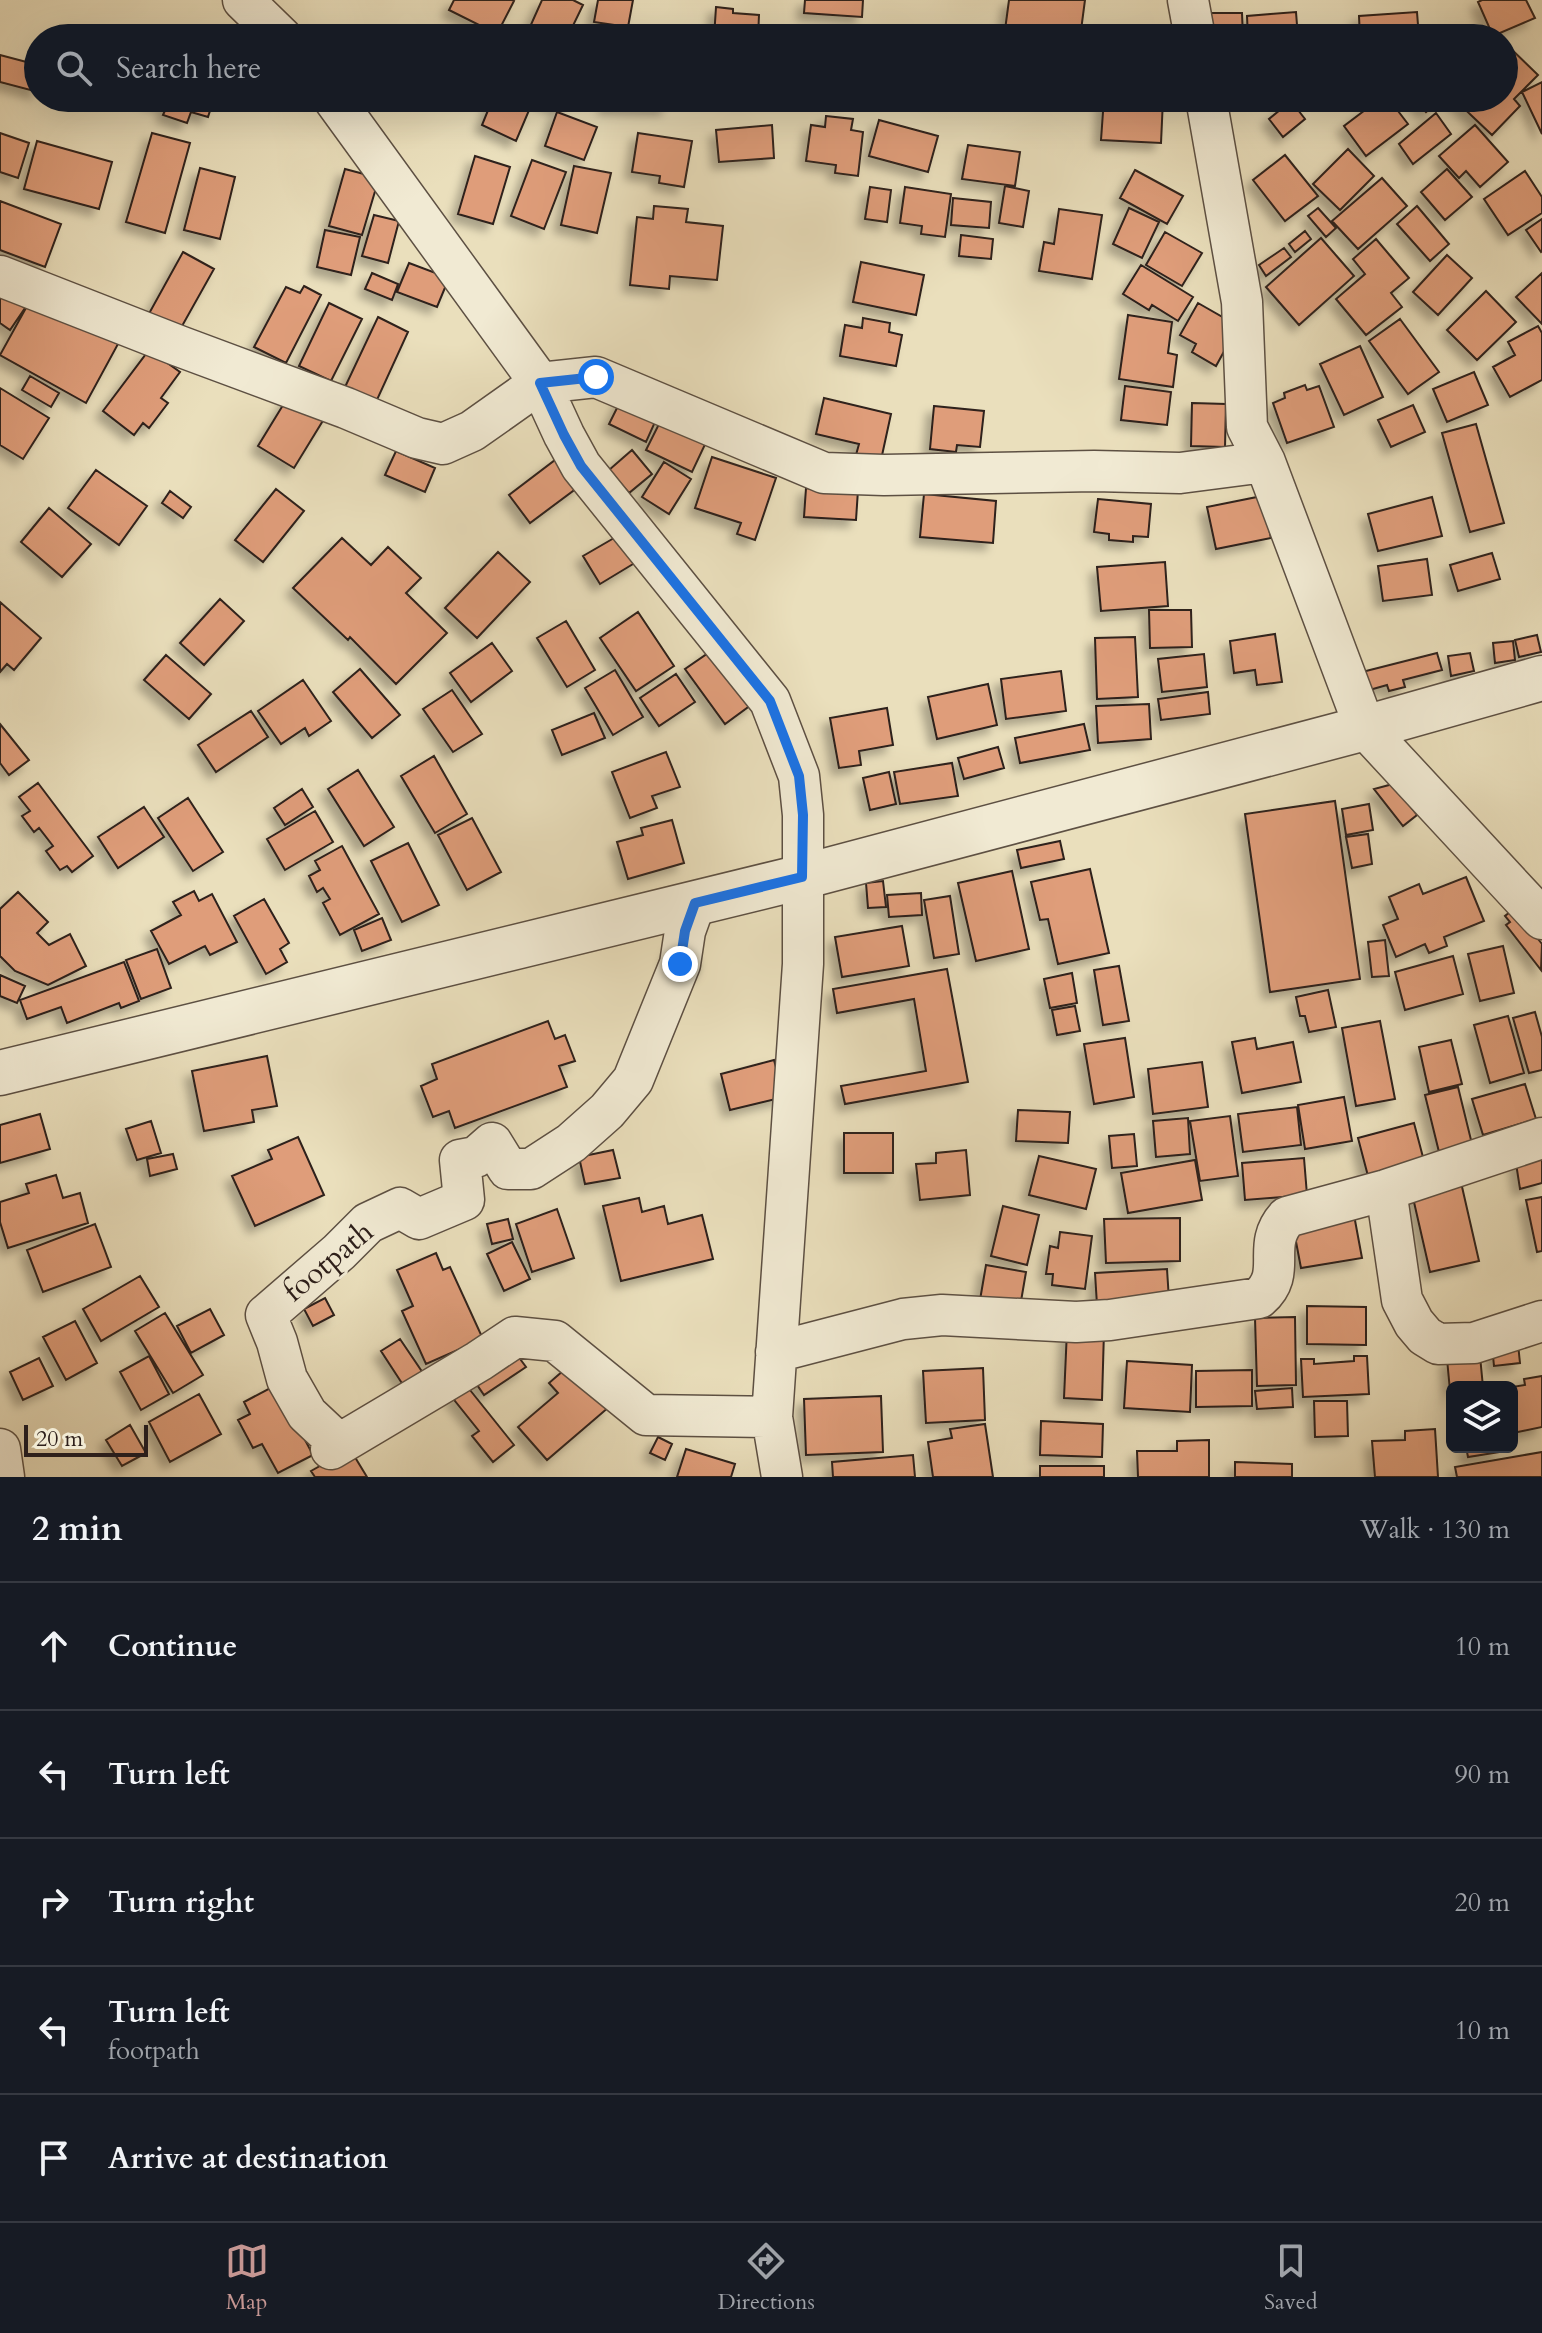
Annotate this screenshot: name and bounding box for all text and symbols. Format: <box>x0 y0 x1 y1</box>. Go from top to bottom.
search box <box>24 24 1518 112</box>
icon: search <box>52 46 96 90</box>
text: Search here <box>116 48 261 89</box>
route start <box>578 359 614 395</box>
route end <box>662 946 698 982</box>
street label: footpath <box>275 1211 382 1311</box>
map controls <box>1446 1381 1518 1453</box>
button: layers <box>1446 1381 1518 1453</box>
scale bar <box>24 1421 148 1457</box>
text: 20 m <box>36 1424 83 1454</box>
text: 2 min <box>32 1506 123 1552</box>
text: Walk · 130 m <box>1360 1512 1510 1547</box>
icon: ahead <box>32 1624 76 1668</box>
text: Continue <box>108 1626 237 1667</box>
text: 10 m <box>1454 1629 1510 1664</box>
icon: left <box>32 1752 76 1796</box>
text: Turn left <box>108 1754 230 1795</box>
text: 90 m <box>1454 1757 1510 1792</box>
icon: right <box>32 1880 76 1924</box>
text: Turn right <box>108 1882 254 1923</box>
text: 20 m <box>1454 1885 1510 1920</box>
text: Turn left <box>108 1992 230 2033</box>
icon: left <box>32 2008 76 2052</box>
text: 10 m <box>1454 2013 1510 2048</box>
text: footpath <box>108 2033 200 2068</box>
icon: arrive <box>32 2136 76 2180</box>
text: Arrive at destination <box>108 2138 388 2179</box>
tab: Map <box>225 2239 269 2317</box>
tab: Directions <box>718 2239 815 2317</box>
tab: Saved <box>1264 2239 1317 2317</box>

